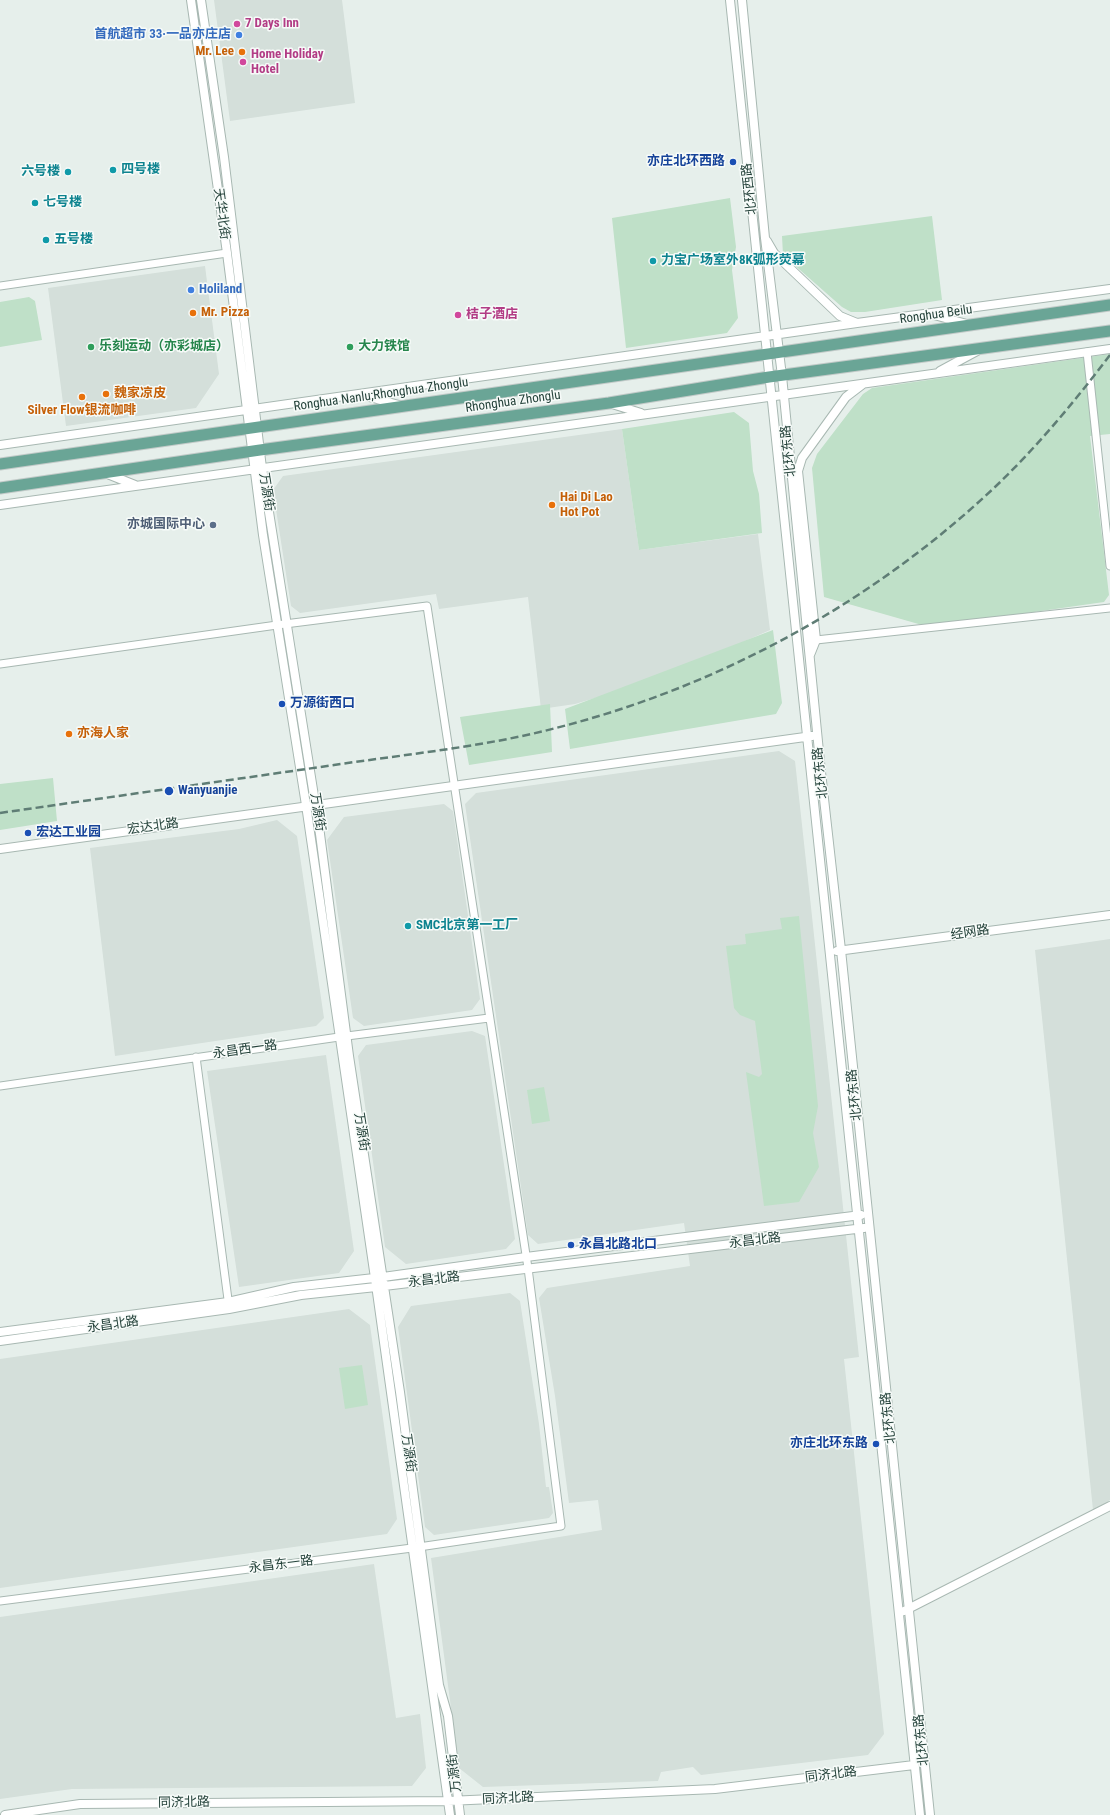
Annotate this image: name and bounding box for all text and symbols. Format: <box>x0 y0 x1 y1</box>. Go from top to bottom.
place label: 7 Days Inn <box>245 16 299 32</box>
marker: 7 Days Inn <box>232 19 242 29</box>
place label: 首航超市 33·一品亦庄店 <box>94 27 231 43</box>
marker: 首航超市 33·一品亦庄店 <box>234 30 244 40</box>
place label: Mr. Lee <box>195 44 234 60</box>
marker: Mr. Lee <box>237 47 247 57</box>
place label: Home Holiday Hotel <box>251 47 324 78</box>
marker: Home Holiday Hotel <box>238 57 248 67</box>
place label: 亦庄北环西路 <box>647 154 725 170</box>
marker: 亦庄北环西路 <box>728 157 738 167</box>
place label: 四号楼 <box>121 162 160 178</box>
street label: 北环西路 <box>740 162 760 216</box>
place label: 六号楼 <box>21 164 60 180</box>
marker: 四号楼 <box>108 165 118 175</box>
marker: 六号楼 <box>63 167 73 177</box>
street label: 天华北街 <box>210 187 232 241</box>
place label: 七号楼 <box>43 195 82 211</box>
marker: 七号楼 <box>30 198 40 208</box>
place label: 五号楼 <box>54 232 93 248</box>
marker: 五号楼 <box>41 235 51 245</box>
place label: 力宝广场室外8K弧形荧幕 <box>661 253 805 269</box>
marker: 力宝广场室外8K弧形荧幕 <box>648 256 658 266</box>
place label: Holiland <box>199 282 242 298</box>
marker: Holiland <box>186 285 196 295</box>
street label: Ronghua Beilu <box>899 302 973 328</box>
place label: Mr. Pizza <box>201 305 249 321</box>
place label: 桔子酒店 <box>466 307 518 323</box>
marker: Mr. Pizza <box>188 308 198 318</box>
marker: 桔子酒店 <box>453 310 463 320</box>
place label: 乐刻运动（亦彩城店） <box>99 339 229 355</box>
place label: 大力铁馆 <box>358 339 410 355</box>
marker: 乐刻运动（亦彩城店） <box>86 342 96 352</box>
marker: 大力铁馆 <box>345 342 355 352</box>
street label: Ronghua Nanlu;Rhonghua Zhonglu <box>293 375 469 415</box>
place label: 魏家凉皮 <box>114 386 166 402</box>
street label: Rhonghua Zhonglu <box>465 388 561 416</box>
marker: 魏家凉皮 <box>101 389 111 399</box>
marker: Silver Flow银流咖啡 <box>77 392 87 402</box>
place label: Silver Flow银流咖啡 <box>27 403 137 419</box>
street label: 北环东路 <box>779 424 799 478</box>
street label: 万源街 <box>255 472 277 512</box>
place label: Hai Di Lao Hot Pot <box>560 490 613 521</box>
marker: Hai Di Lao Hot Pot <box>547 500 557 510</box>
place label: 亦城国际中心 <box>127 517 205 533</box>
marker: 亦城国际中心 <box>208 520 218 530</box>
place label: 万源街西口 <box>290 696 355 712</box>
marker: 万源街西口 <box>277 699 287 709</box>
place label: 亦海人家 <box>77 726 129 742</box>
marker: 亦海人家 <box>64 729 74 739</box>
street label: 北环东路 <box>811 746 831 800</box>
place label: Wanyuanjie <box>178 783 237 799</box>
marker: Wanyuanjie <box>163 785 175 797</box>
street label: 万源街 <box>306 792 328 832</box>
street label: 宏达北路 <box>126 816 180 838</box>
place label: 宏达工业园 <box>36 825 101 841</box>
marker: 宏达工业园 <box>23 828 33 838</box>
place label: SMC北京第一工厂 <box>416 918 518 934</box>
marker: SMC北京第一工厂 <box>403 921 413 931</box>
street label: 经网路 <box>950 923 990 943</box>
street label: 永昌西一路 <box>212 1038 278 1062</box>
street label: 北环东路 <box>845 1068 865 1122</box>
street label: 万源街 <box>350 1112 372 1152</box>
street label: 永昌北路 <box>728 1230 782 1252</box>
place label: 永昌北路北口 <box>579 1237 657 1253</box>
marker: 永昌北路北口 <box>566 1240 576 1250</box>
street label: 永昌北路 <box>407 1269 461 1291</box>
street label: 永昌北路 <box>86 1314 140 1336</box>
street label: 北环东路 <box>879 1391 899 1445</box>
street label: 万源街 <box>398 1433 418 1473</box>
place label: 亦庄北环东路 <box>790 1436 868 1452</box>
marker: 亦庄北环东路 <box>871 1439 881 1449</box>
street label: 永昌东一路 <box>248 1553 314 1577</box>
street label: 北环东路 <box>912 1713 932 1767</box>
street label: 万源街 <box>445 1753 465 1793</box>
street label: 同济北路 <box>804 1764 858 1786</box>
street label: 同济北路 <box>482 1790 534 1808</box>
street label: 同济北路 <box>158 1795 210 1811</box>

